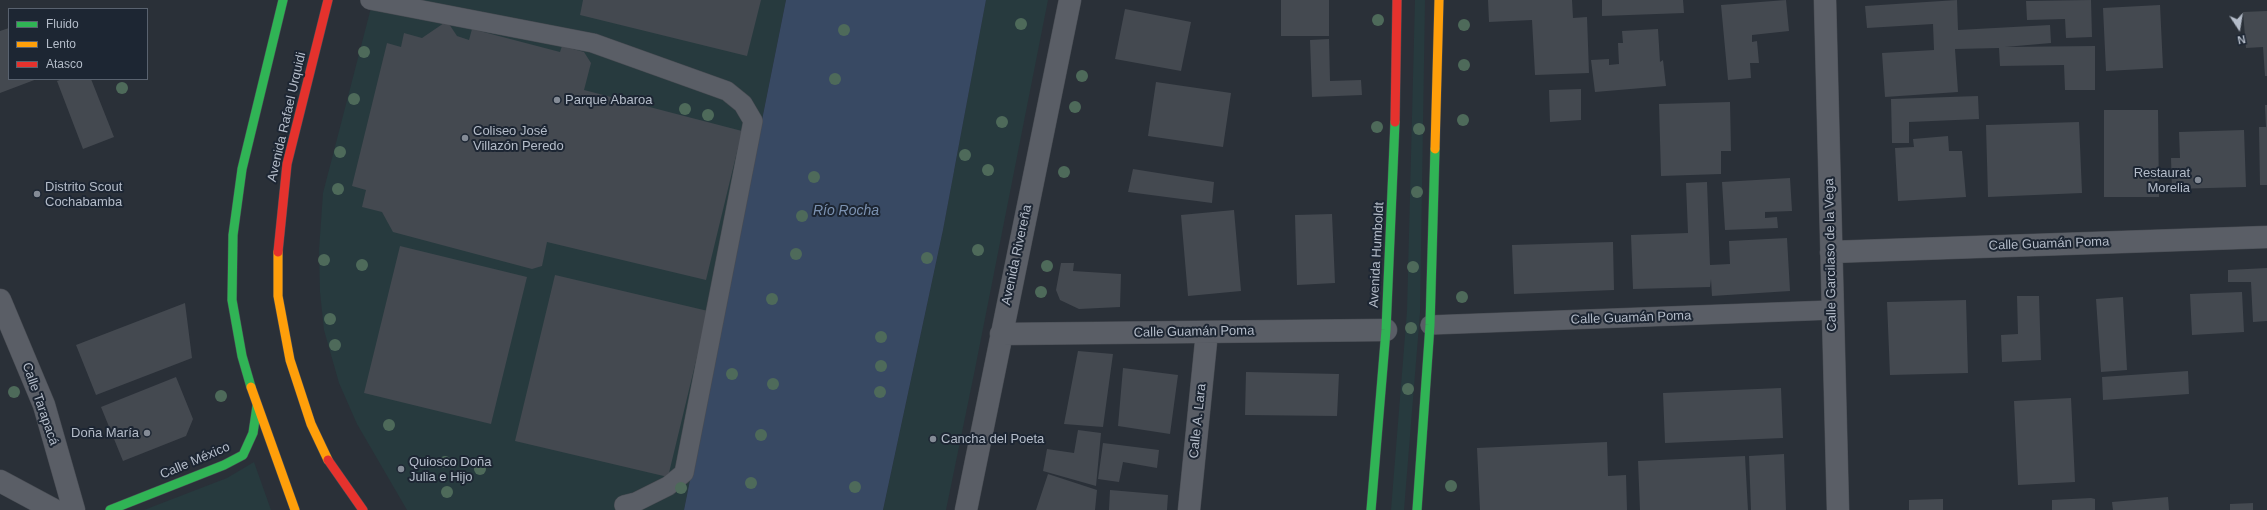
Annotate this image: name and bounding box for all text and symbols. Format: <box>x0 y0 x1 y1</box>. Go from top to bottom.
legend <box>8 8 148 80</box>
north arrow <box>2219 8 2259 48</box>
text: Fluido <box>46 17 79 31</box>
text: N <box>2236 33 2247 46</box>
text: Lento <box>46 37 76 51</box>
street label: Avenida Rafael Urquidi <box>264 51 310 183</box>
text: Atasco <box>46 57 83 71</box>
place label: Parque Abaroa <box>565 92 652 108</box>
marker: Parque Abaroa <box>552 95 562 105</box>
place label: Coliseo José Villazón Peredo <box>473 123 564 154</box>
marker: Coliseo José Villazón Peredo <box>460 133 470 143</box>
place label: Restaurat Morelia <box>2134 165 2190 196</box>
marker: Restaurat Morelia <box>2193 175 2203 185</box>
street label: Calle Garcilaso de la Vega <box>1822 178 1840 332</box>
place label: Distrito Scout Cochabamba <box>45 179 122 210</box>
marker: Distrito Scout Cochabamba <box>32 189 42 199</box>
street label: Avenida Humboldt <box>1366 202 1388 308</box>
water label: Río Rocha <box>813 203 879 219</box>
street label: Avenida Rivereña <box>999 203 1035 307</box>
street label: Calle Guamán Poma <box>1988 234 2110 254</box>
street label: Calle Guamán Poma <box>1570 308 1692 328</box>
street label: Calle Guamán Poma <box>1134 323 1254 341</box>
street label: Calle Tarapacá <box>19 360 61 448</box>
street label: Calle A. Lara <box>1186 383 1210 459</box>
place label: Doña María <box>71 425 139 441</box>
marker: Doña María <box>142 428 152 438</box>
place label: Cancha del Poeta <box>941 431 1044 447</box>
marker: Cancha del Poeta <box>928 434 938 444</box>
street label: Calle México <box>158 439 232 483</box>
place label: Quiosco Doña Julia e Hijo <box>409 454 491 485</box>
marker: Quiosco Doña Julia e Hijo <box>396 464 406 474</box>

